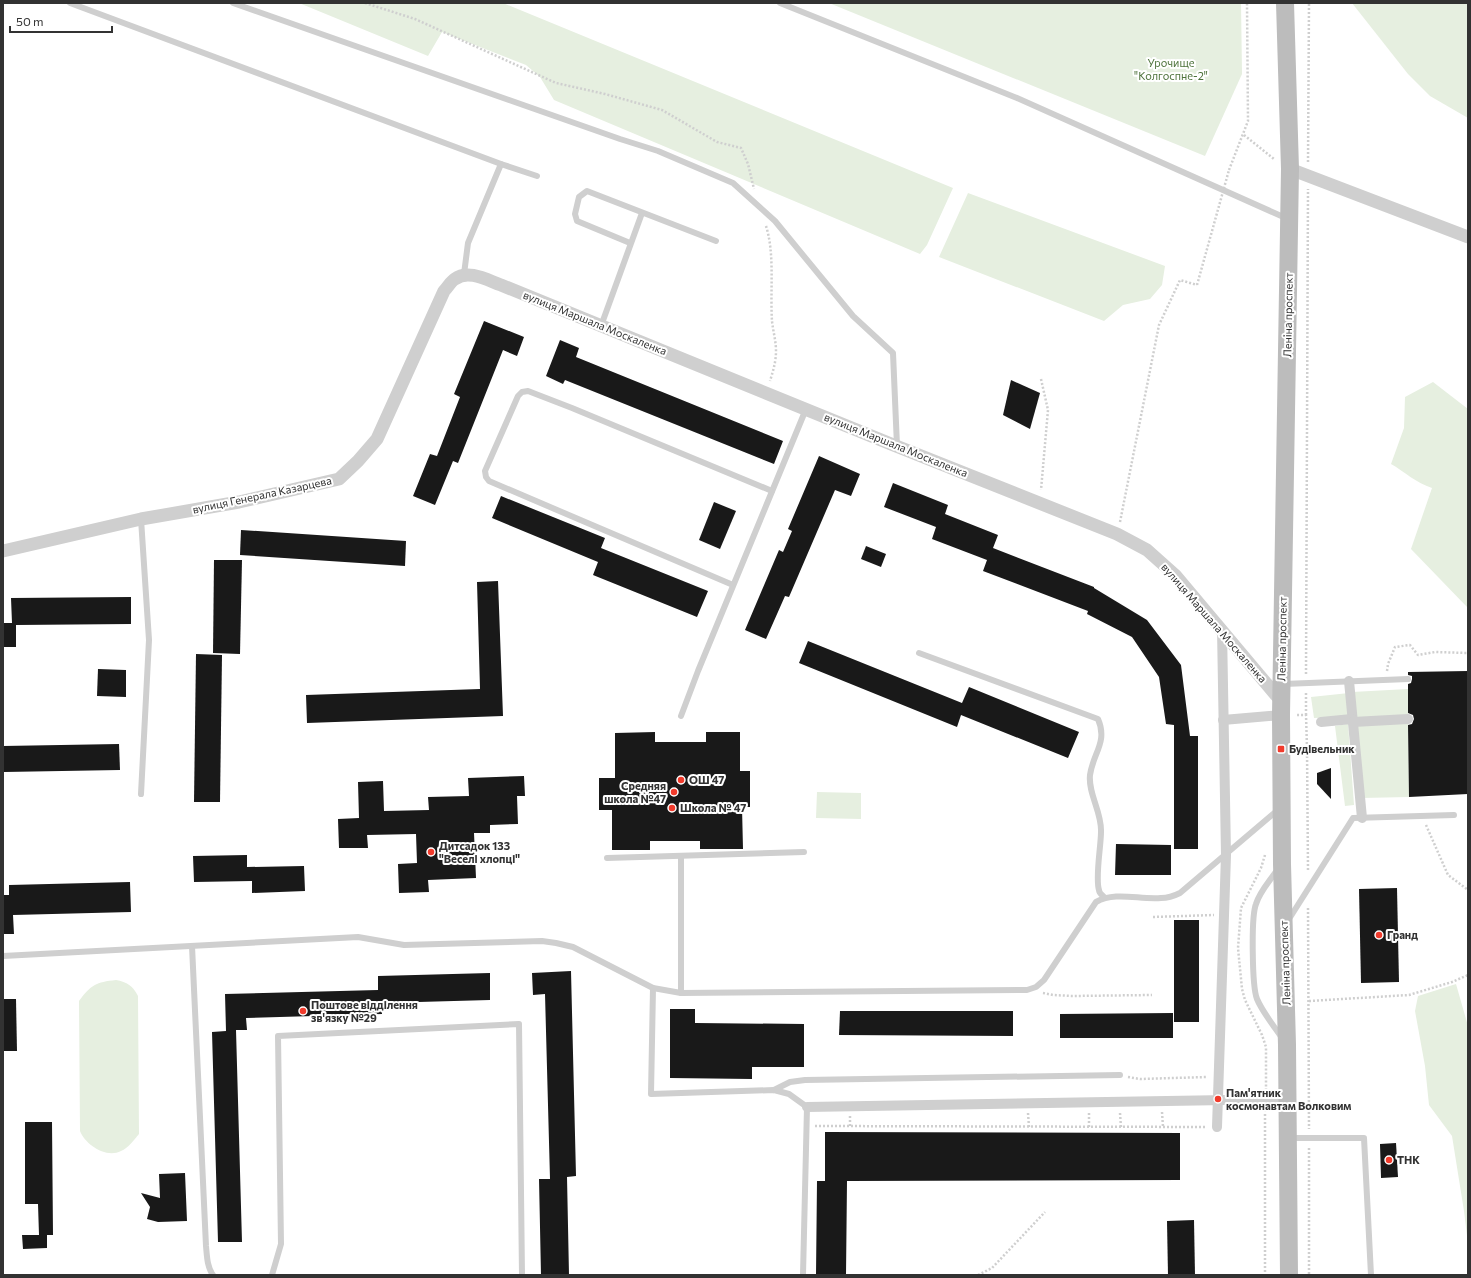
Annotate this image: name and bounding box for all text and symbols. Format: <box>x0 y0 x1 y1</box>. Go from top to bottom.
scale bar <box>10 8 112 34</box>
text: 50 m <box>16 14 44 28</box>
park label: Урочище "Колгоспне-2" <box>1134 56 1208 82</box>
street label: Леніна проспект <box>1280 272 1295 358</box>
street label: вулиця Маршала Москаленка <box>521 288 669 357</box>
street label: вулиця Маршала Москаленка <box>822 410 970 479</box>
street label: вулиця Генерала Казарцева <box>191 473 333 516</box>
street label: вулиця Маршала Москаленка <box>1159 560 1270 685</box>
street label: Леніна проспект <box>1274 596 1289 682</box>
place label: Будівельник <box>1289 742 1355 755</box>
marker: Будівельник <box>1276 744 1286 754</box>
place label: ОШ 47 <box>689 773 724 786</box>
marker: ОШ 47 <box>676 775 686 785</box>
place label: Средняя школа №47 <box>604 779 666 805</box>
marker: Средняя школа №47 <box>669 787 679 797</box>
place label: Школа № 47 <box>680 801 746 814</box>
marker: Школа № 47 <box>667 803 677 813</box>
place label: Дитсадок 133 "Веселі хлопці" <box>439 839 520 865</box>
marker: Дитсадок 133 "Веселі хлопці" <box>426 847 436 857</box>
street label: Леніна проспект <box>1277 920 1292 1006</box>
place label: Гранд <box>1387 928 1418 941</box>
marker: Гранд <box>1374 930 1384 940</box>
place label: Поштове відділення зв'язку №29 <box>311 998 418 1024</box>
marker: Поштове відділення зв'язку №29 <box>298 1006 308 1016</box>
place label: Пам'ятник космонавтам Волковим <box>1226 1086 1351 1112</box>
marker: Пам'ятник космонавтам Волковим <box>1213 1094 1223 1104</box>
place label: ТНК <box>1397 1153 1420 1166</box>
marker: ТНК <box>1384 1155 1394 1165</box>

